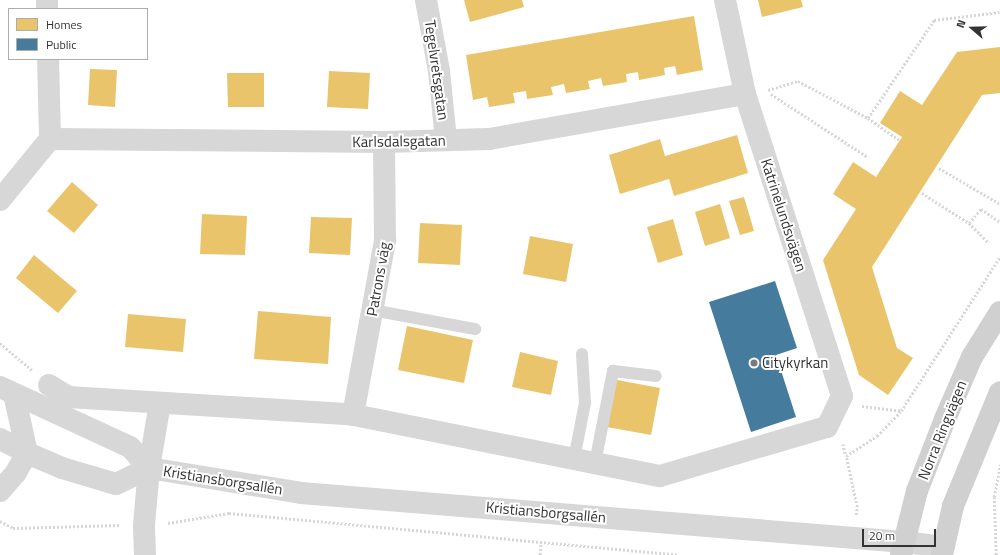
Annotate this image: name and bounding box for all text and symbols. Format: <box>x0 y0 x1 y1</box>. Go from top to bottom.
legend <box>8 8 148 60</box>
north arrow <box>952 8 992 48</box>
text: Homes <box>46 15 82 34</box>
text: N <box>952 18 970 30</box>
street label: Tegelvretsgatan <box>421 19 453 121</box>
text: Public <box>46 35 76 54</box>
street label: Karlsdalsgatan <box>352 131 446 151</box>
street label: Katrinelundsvägen <box>757 156 811 274</box>
street label: Patrons väg <box>363 240 393 318</box>
place label: Citykyrkan <box>762 354 828 372</box>
marker: Citykyrkan <box>749 358 759 368</box>
street label: Norra Ringvägen <box>914 378 970 482</box>
street label: Kristiansborgsallén <box>162 462 284 498</box>
street label: Kristiansborgsallén <box>485 498 607 526</box>
scale bar <box>864 521 938 547</box>
text: 20 m <box>869 526 895 545</box>

